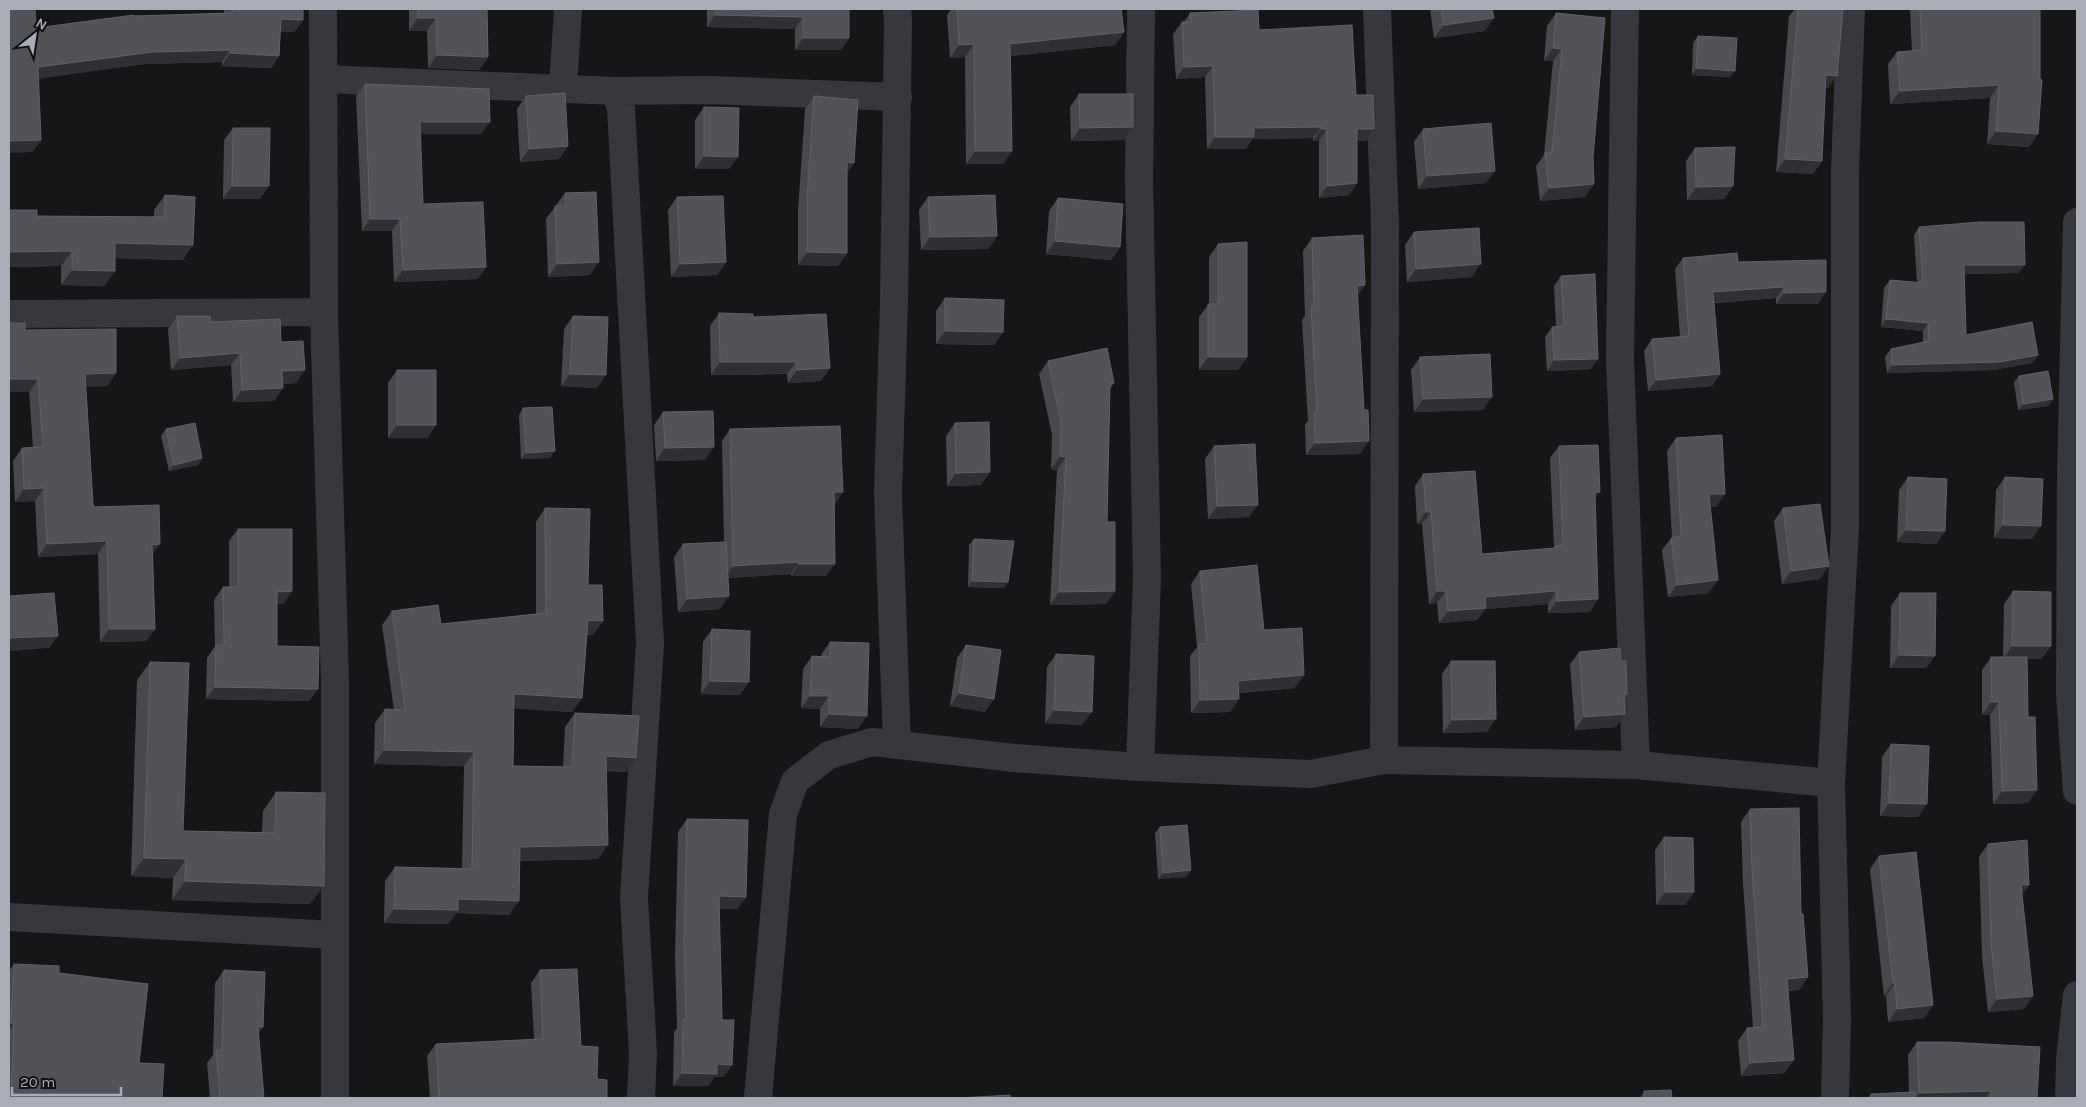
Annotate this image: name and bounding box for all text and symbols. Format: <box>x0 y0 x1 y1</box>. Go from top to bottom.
north arrow <box>10 10 60 60</box>
text: N <box>33 14 50 34</box>
scale bar <box>12 1064 121 1096</box>
text: 20 m <box>20 1073 55 1091</box>

